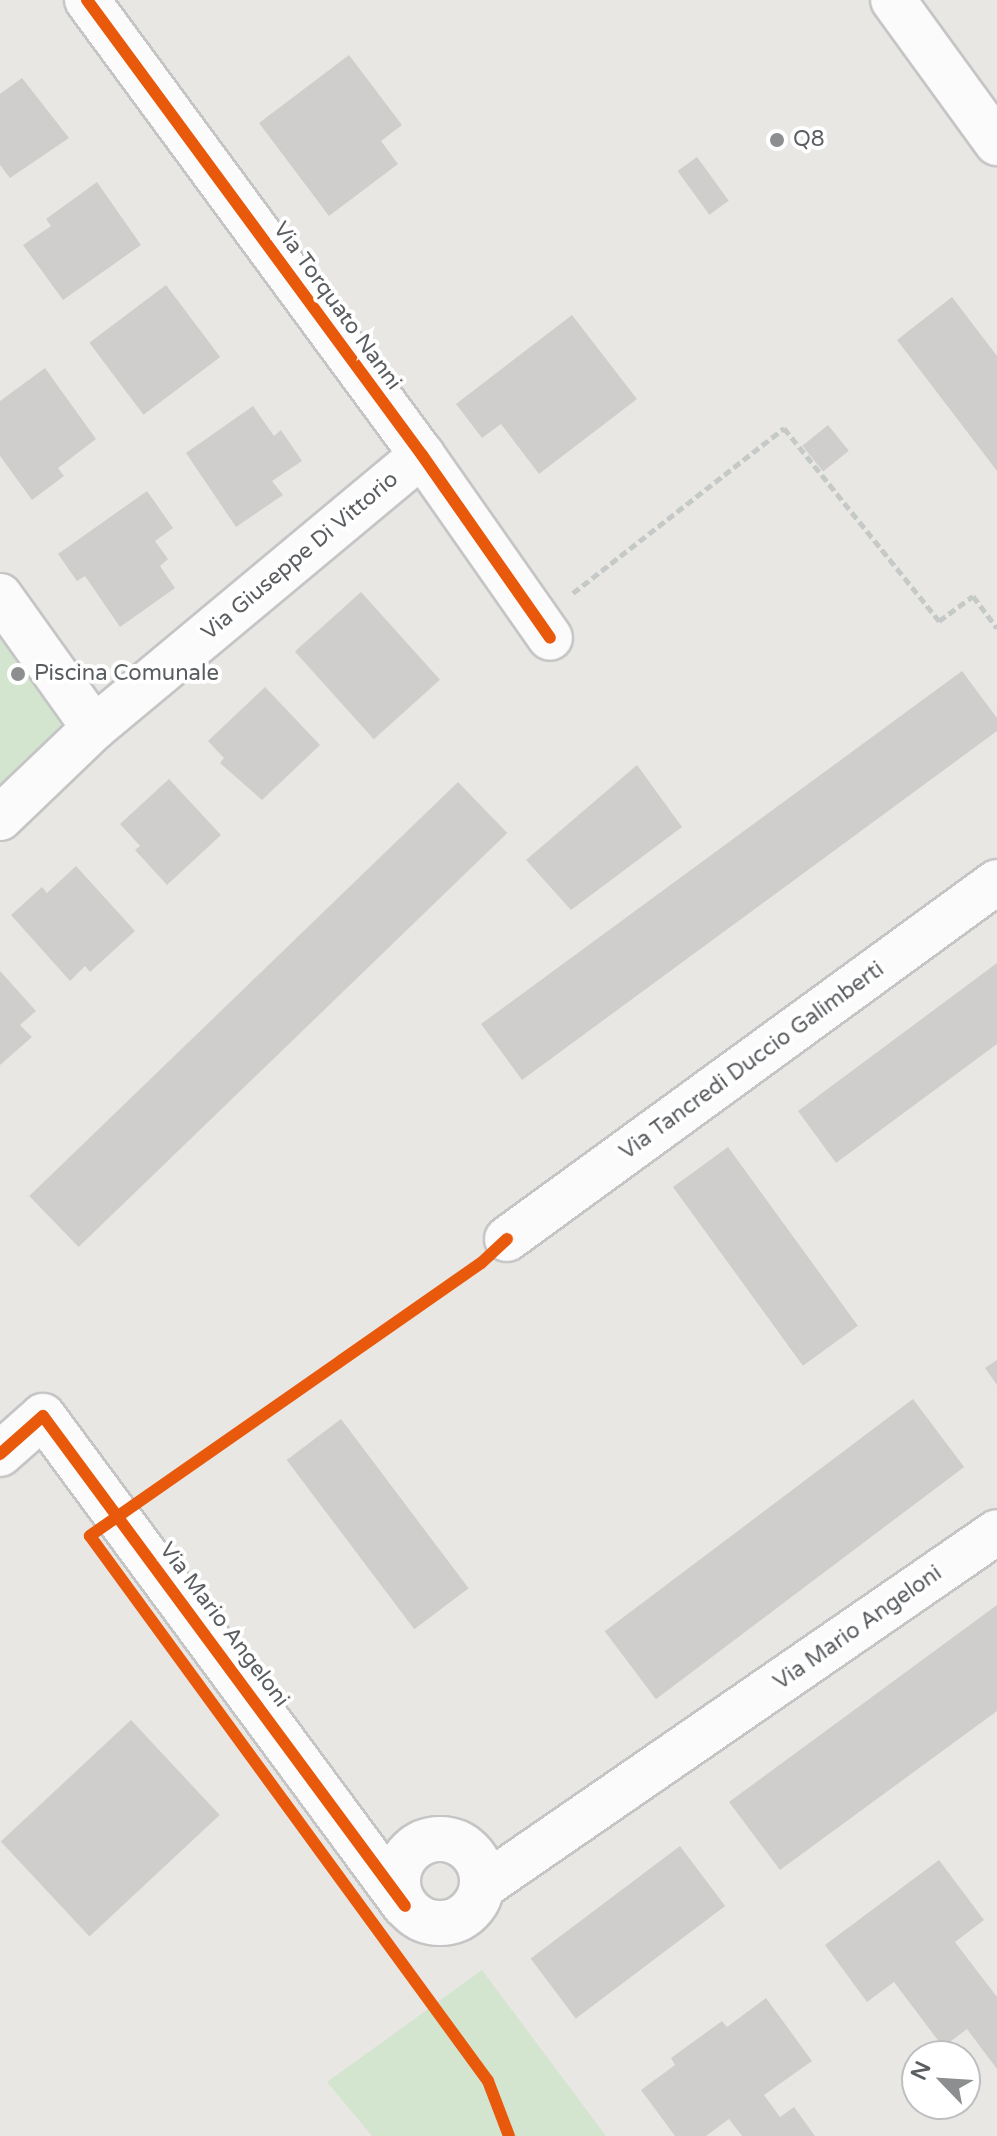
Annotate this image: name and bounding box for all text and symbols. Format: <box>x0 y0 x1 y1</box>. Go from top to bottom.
place label: Q8 <box>793 127 825 153</box>
marker: Q8 <box>768 131 786 149</box>
street label: Via Torquato Nanni <box>267 217 407 395</box>
street label: Via Giuseppe Di Vittorio <box>196 466 404 646</box>
place label: Piscina Comunale <box>34 661 219 687</box>
marker: Piscina Comunale <box>9 665 27 683</box>
street label: Via Tancredi Duccio Galimberti <box>615 956 889 1166</box>
street label: Via Mario Angeloni <box>154 1538 294 1712</box>
street label: Via Mario Angeloni <box>769 1560 947 1696</box>
north arrow <box>901 2040 981 2120</box>
text: N <box>906 2057 937 2084</box>

